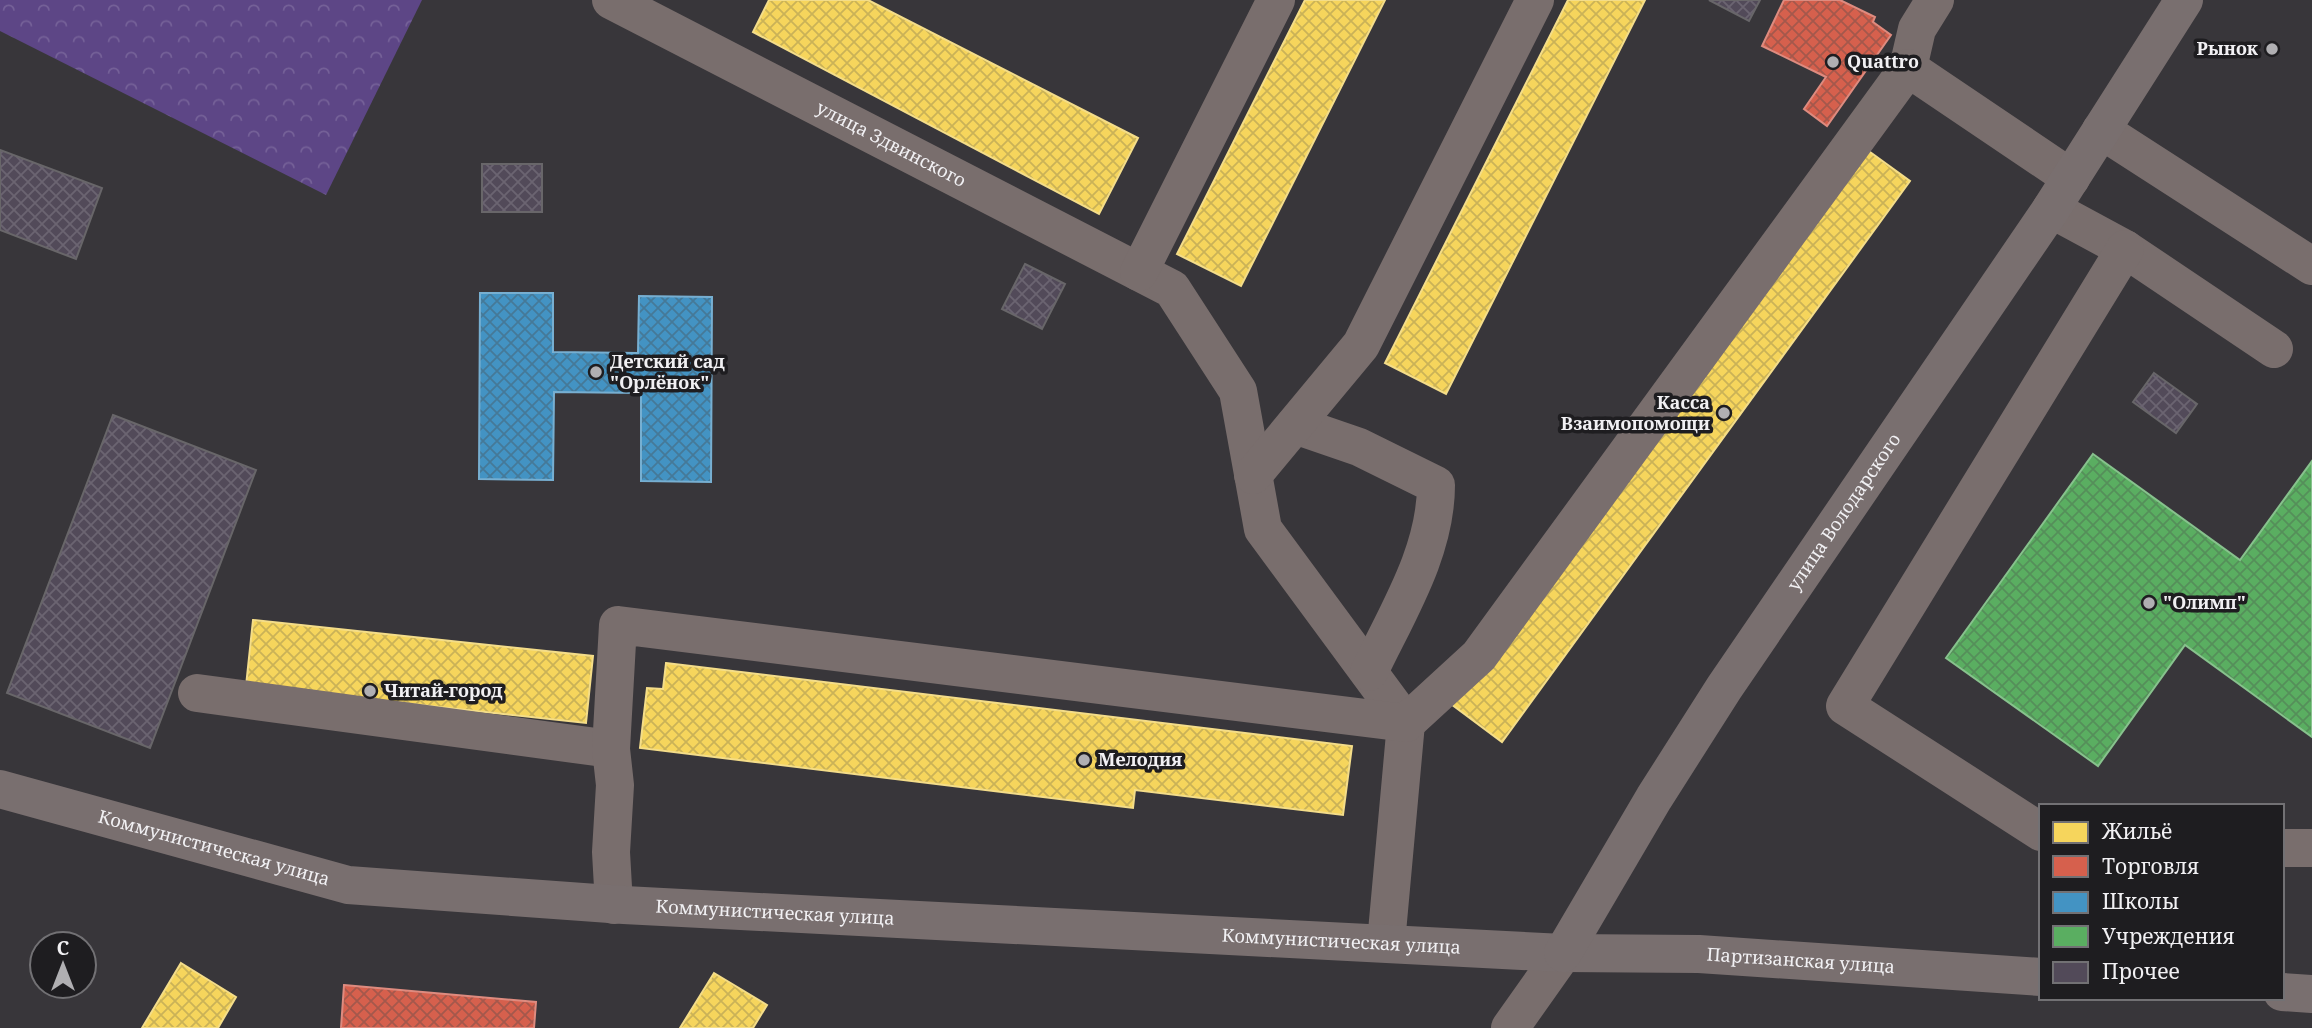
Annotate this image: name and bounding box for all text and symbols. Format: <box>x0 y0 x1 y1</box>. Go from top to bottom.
place label: Рынок <box>2197 36 2259 60</box>
marker: Рынок <box>2264 41 2280 57</box>
place label: Quattro <box>1847 49 1919 73</box>
marker: Quattro <box>1825 54 1841 70</box>
street label: улица Здвинского <box>813 95 970 192</box>
place label: Детский сад "Орлёнок" <box>610 349 725 394</box>
marker: Детский сад "Орлёнок" <box>588 364 604 380</box>
place label: Касса Взаимопомощи <box>1561 390 1710 435</box>
marker: Касса Взаимопомощи <box>1716 405 1732 421</box>
street label: улица Володарского <box>1781 428 1905 595</box>
place label: "Олимп" <box>2163 590 2246 614</box>
marker: "Олимп" <box>2141 595 2157 611</box>
place label: Читай-город <box>384 678 503 702</box>
marker: Читай-город <box>362 683 378 699</box>
place label: Мелодия <box>1098 747 1182 771</box>
marker: Мелодия <box>1076 752 1092 768</box>
street label: Коммунистическая улица <box>96 804 333 890</box>
legend <box>2039 804 2284 1000</box>
text: Жильё <box>2101 817 2172 845</box>
text: Торговля <box>2102 852 2199 880</box>
text: Школы <box>2102 887 2179 915</box>
street label: Коммунистическая улица <box>655 894 895 930</box>
text: Учреждения <box>2102 922 2235 950</box>
street label: Коммунистическая улица <box>1221 923 1461 959</box>
north arrow <box>28 930 98 1000</box>
text: С <box>57 935 69 961</box>
street label: Партизанская улица <box>1706 942 1896 978</box>
text: Прочее <box>2102 957 2180 985</box>

